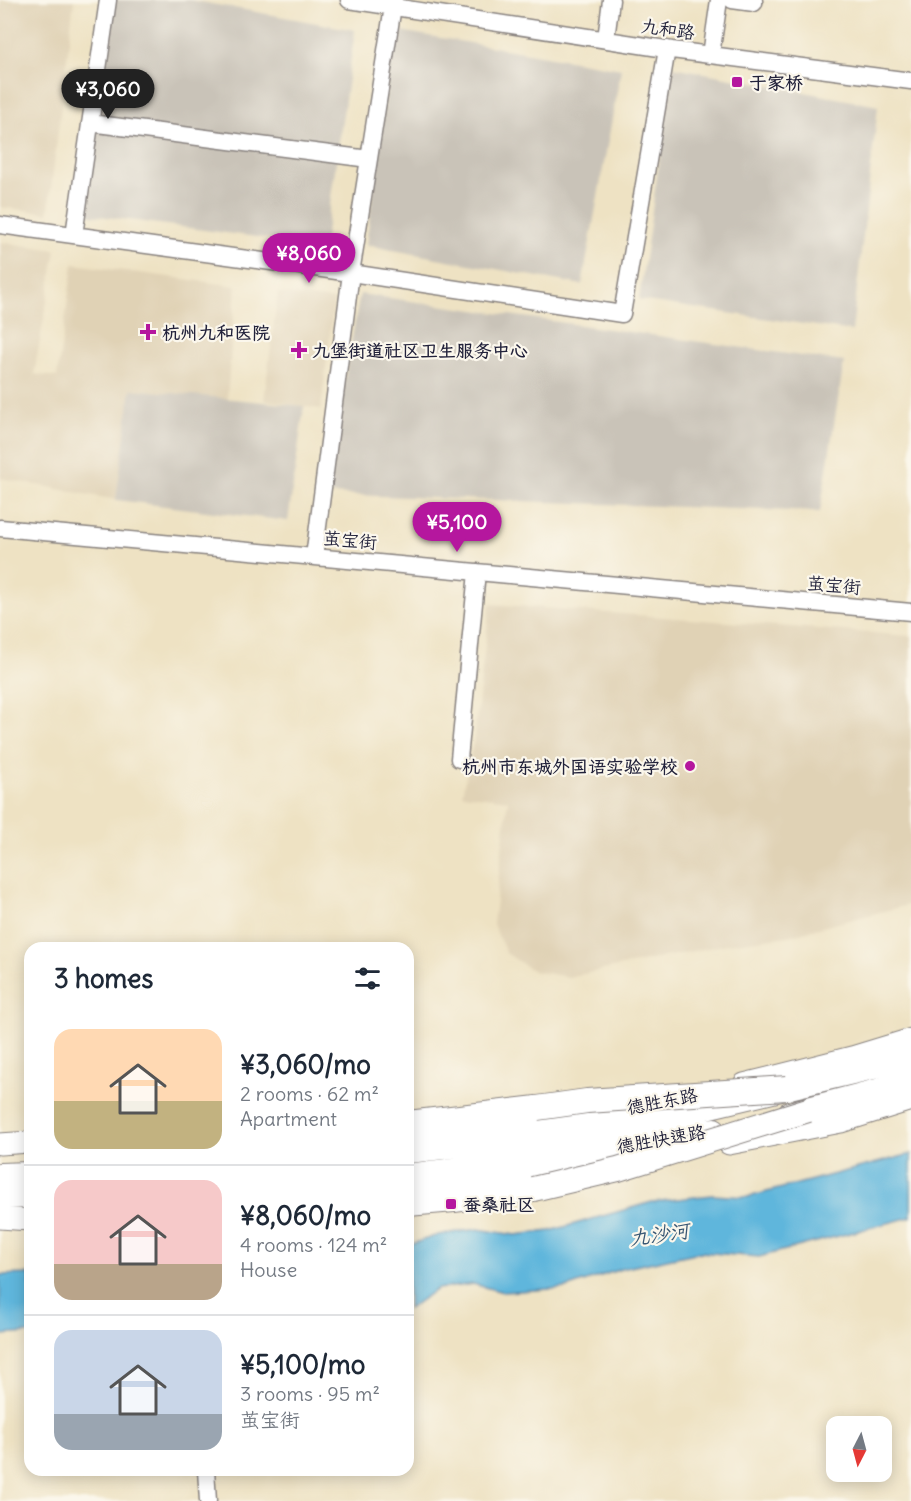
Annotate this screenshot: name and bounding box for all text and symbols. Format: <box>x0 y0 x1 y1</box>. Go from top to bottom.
street label: 九和路 <box>640 14 696 44</box>
pin: ¥3,060 <box>59 69 157 120</box>
place label: 于家桥 <box>749 71 803 94</box>
marker: 于家桥 <box>730 75 744 89</box>
text: ¥3,060 <box>75 76 141 101</box>
pin: ¥8,060 <box>260 233 358 284</box>
text: ¥8,060 <box>276 240 342 265</box>
place label: 杭州九和医院 <box>162 321 270 344</box>
marker: 杭州九和医院 <box>139 323 157 341</box>
place label: 九堡街道社区卫生服务中心 <box>312 339 528 362</box>
marker: 九堡街道社区卫生服务中心 <box>290 341 308 359</box>
pin: ¥5,100 <box>408 502 506 553</box>
text: ¥5,100 <box>427 509 487 534</box>
street label: 茧宝街 <box>322 526 378 554</box>
street label: 茧宝街 <box>806 571 862 599</box>
place label: 杭州市东城外国语实验学校 <box>462 755 678 778</box>
marker: 杭州市东城外国语实验学校 <box>683 759 697 773</box>
text: 3 homes <box>54 962 153 995</box>
icon: filters <box>351 962 384 995</box>
text: ¥3,060/mo <box>240 1048 371 1081</box>
icon: home <box>102 1053 174 1125</box>
text: 2 rooms · 62 m² <box>240 1081 379 1106</box>
street label: 德胜东路 <box>624 1083 700 1119</box>
text: Apartment <box>240 1106 337 1131</box>
street label: 德胜快速路 <box>615 1120 707 1158</box>
place label: 蚕桑社区 <box>463 1193 535 1216</box>
marker: 蚕桑社区 <box>444 1197 458 1211</box>
text: ¥8,060/mo <box>240 1199 371 1232</box>
icon: home <box>102 1204 174 1276</box>
water label: 九沙河 <box>628 1217 693 1251</box>
text: 4 rooms · 124 m² <box>240 1232 387 1257</box>
text: House <box>240 1257 297 1282</box>
text: ¥5,100/mo <box>240 1348 365 1381</box>
icon: home <box>102 1354 174 1426</box>
text: 3 rooms · 95 m² <box>240 1381 380 1406</box>
text: 茧宝街 <box>240 1407 300 1432</box>
north arrow <box>826 1416 892 1482</box>
map controls <box>826 1416 892 1482</box>

